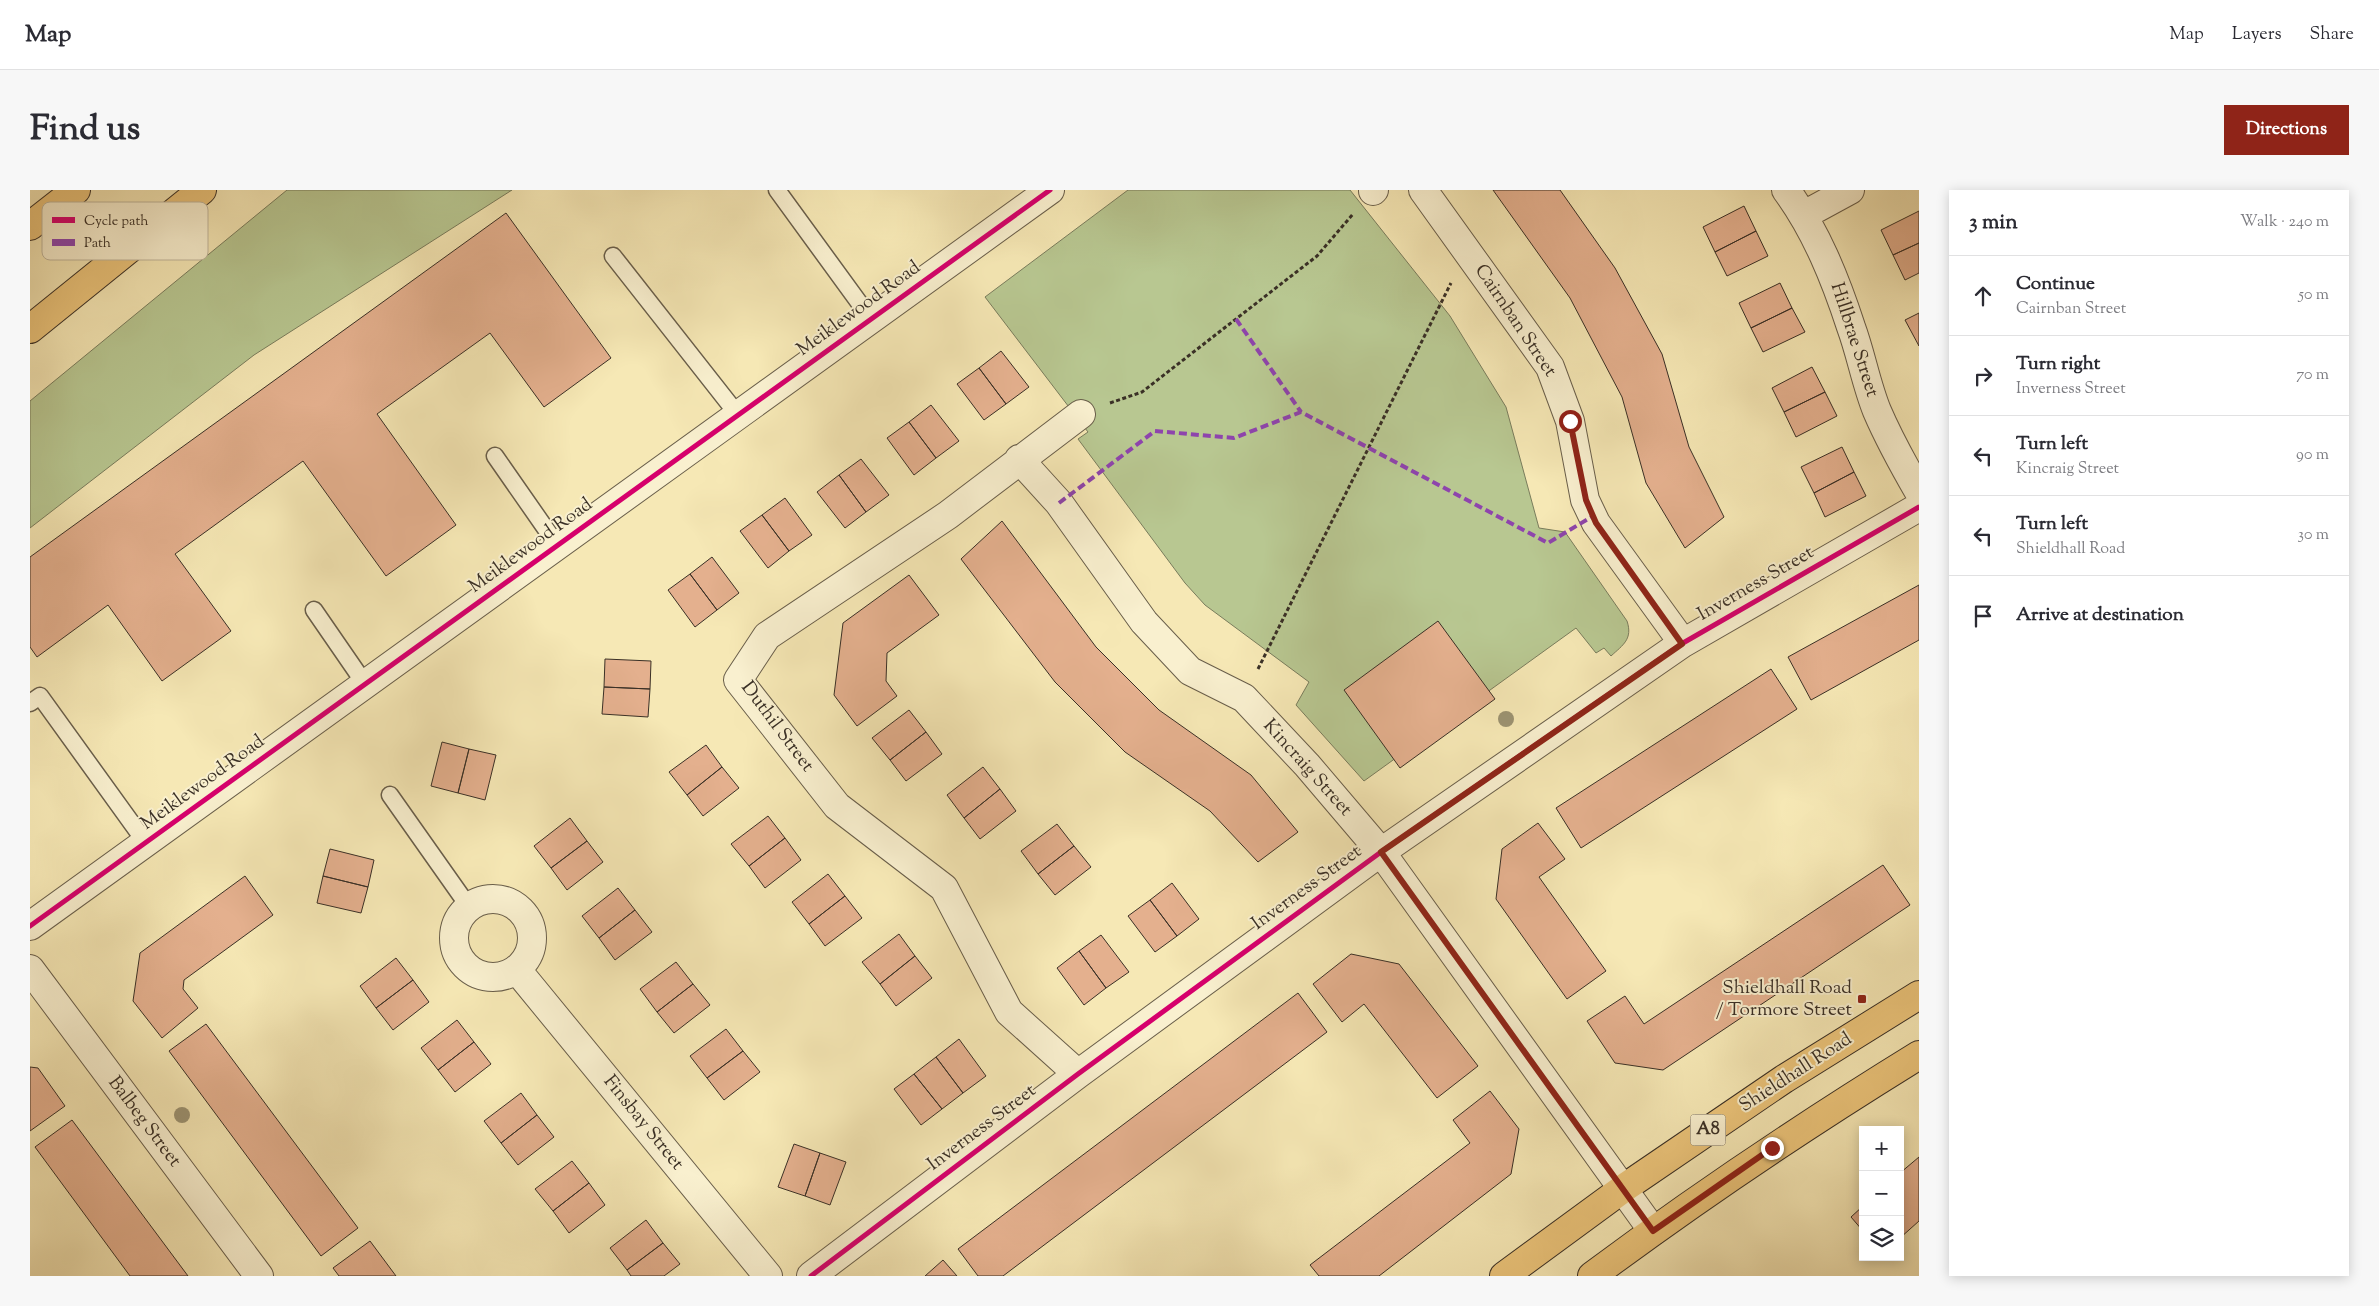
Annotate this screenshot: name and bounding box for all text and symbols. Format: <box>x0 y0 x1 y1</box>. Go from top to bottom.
text: Map <box>25 18 71 52</box>
text: Map <box>2169 22 2204 48</box>
text: Layers <box>2232 22 2282 48</box>
text: Share <box>2310 22 2354 48</box>
text: Find us <box>30 105 140 156</box>
button: Directions <box>2224 105 2349 155</box>
legend <box>42 202 208 260</box>
text: 3 min <box>1969 208 2018 238</box>
text: Walk · 240 m <box>2240 211 2329 234</box>
text: Cycle path <box>84 212 148 232</box>
text: Path <box>84 234 111 254</box>
street label: Meiklewood Road <box>791 255 927 363</box>
street label: Cairnban Street <box>1467 259 1563 383</box>
text: Continue <box>2016 271 2095 298</box>
street label: Hillbrae Street <box>1823 279 1885 401</box>
icon: ahead <box>1969 282 1997 310</box>
text: 50 m <box>2298 284 2329 307</box>
text: Cairnban Street <box>2016 298 2126 321</box>
text: Turn right <box>2016 351 2100 378</box>
icon: right <box>1969 362 1997 390</box>
text: 70 m <box>2296 364 2329 387</box>
text: Inverness Street <box>2016 378 2126 401</box>
route start <box>1559 410 1582 433</box>
text: Turn left <box>2016 431 2088 458</box>
icon: left <box>1969 442 1997 470</box>
text: 90 m <box>2296 444 2329 467</box>
text: Kincraig Street <box>2016 458 2119 481</box>
street label: Meiklewood Road <box>463 492 599 600</box>
text: Turn left <box>2016 511 2088 538</box>
icon: left <box>1969 522 1997 550</box>
text: 30 m <box>2298 524 2329 547</box>
text: Shieldhall Road <box>2016 538 2125 561</box>
street label: Inverness Street <box>1693 540 1820 628</box>
icon: arrive <box>1969 602 1997 630</box>
text: Arrive at destination <box>2016 602 2184 629</box>
street label: Duthil Street <box>734 676 820 778</box>
street label: Kincraig Street <box>1256 714 1358 823</box>
street label: Meiklewood Road <box>135 729 271 837</box>
street label: Inverness Street <box>1246 839 1368 937</box>
place label: Shieldhall Road / Tormore Street <box>1716 975 1853 1024</box>
marker: Shieldhall Road / Tormore Street <box>1856 993 1868 1005</box>
street label: Shieldhall Road <box>1734 1026 1858 1120</box>
street label: Finsbay Street <box>596 1070 690 1177</box>
street label: Balbeg Street <box>101 1071 188 1174</box>
street label: Inverness Street <box>922 1078 1043 1178</box>
road number: A8 <box>1690 1114 1726 1146</box>
map controls <box>1859 1126 1904 1261</box>
button: + <box>1859 1126 1904 1171</box>
route end <box>1761 1137 1784 1160</box>
button: − <box>1859 1171 1904 1216</box>
button: layers <box>1859 1216 1904 1261</box>

